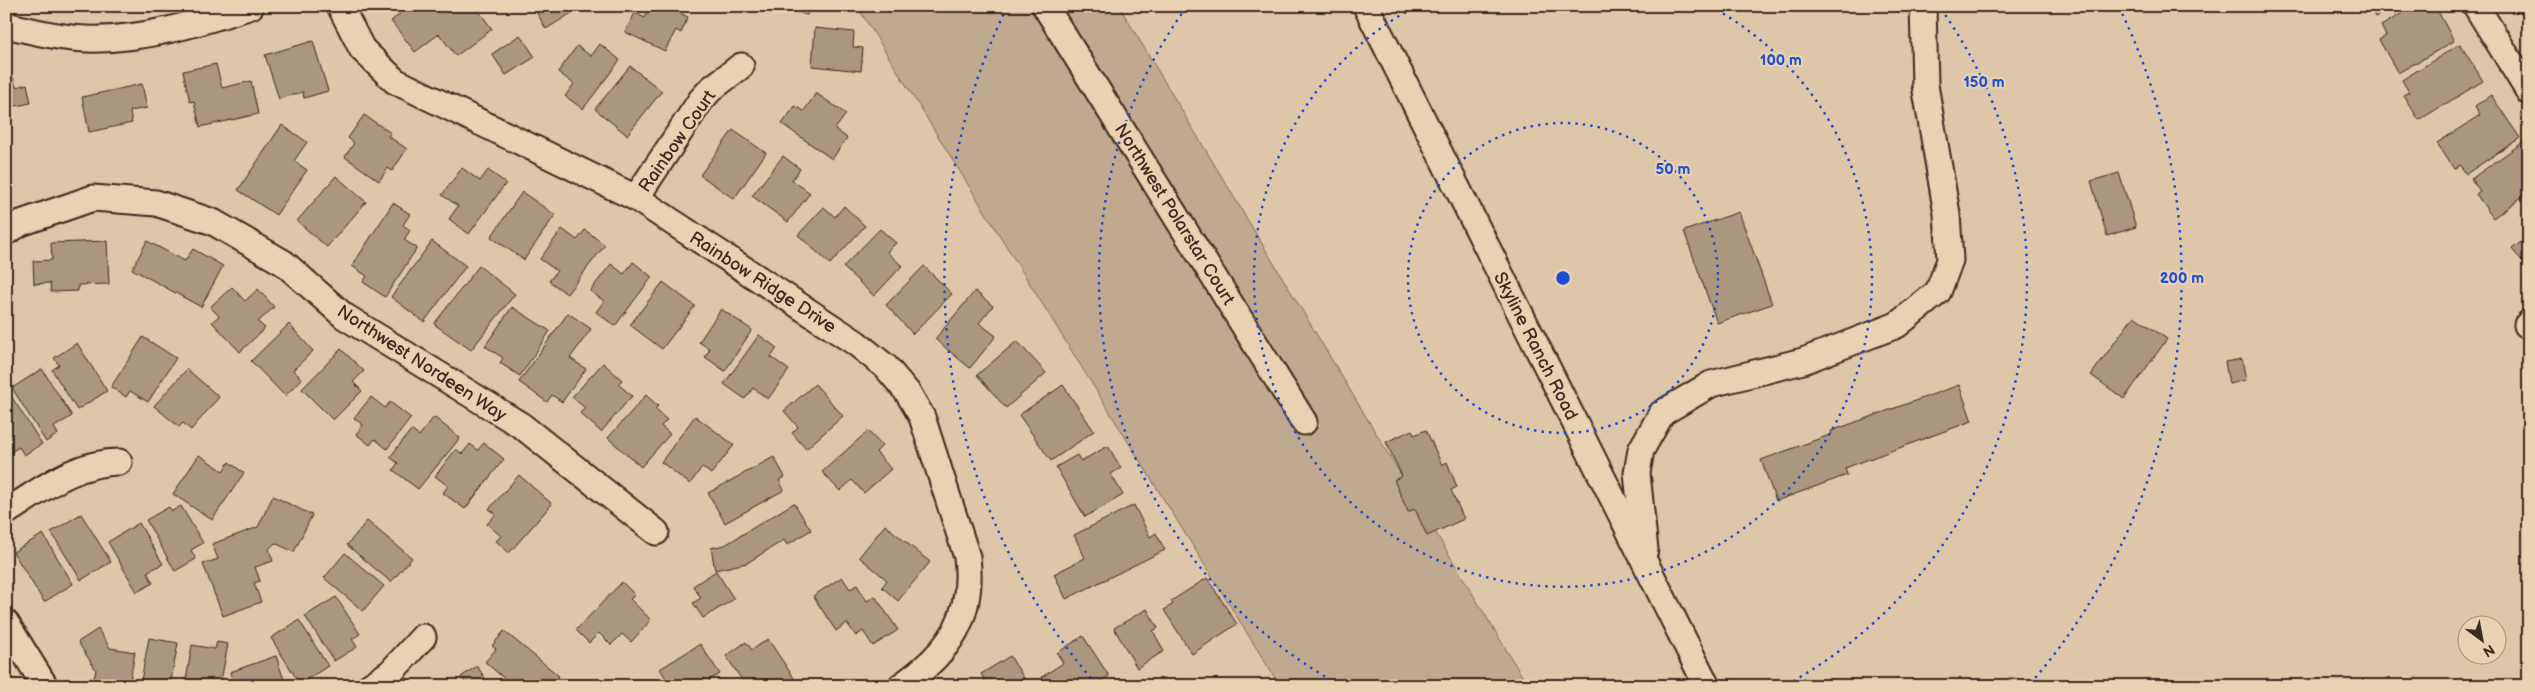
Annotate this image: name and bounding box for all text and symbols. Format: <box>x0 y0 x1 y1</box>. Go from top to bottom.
text: 100 m <box>1760 51 1802 70</box>
text: 150 m <box>1963 73 2005 92</box>
street label: Rainbow Court <box>634 86 721 196</box>
street label: Northwest Polarstar Court <box>1110 120 1239 309</box>
text: 50 m <box>1656 160 1691 179</box>
street label: Rainbow Ridge Drive <box>686 227 840 338</box>
street label: Skyline Ranch Road <box>1489 269 1582 424</box>
centre of rings <box>1554 269 1572 287</box>
text: 200 m <box>2160 269 2204 288</box>
street label: Northwest Nordeen Way <box>333 301 511 426</box>
north arrow <box>2458 614 2508 664</box>
text: N <box>2480 641 2498 661</box>

